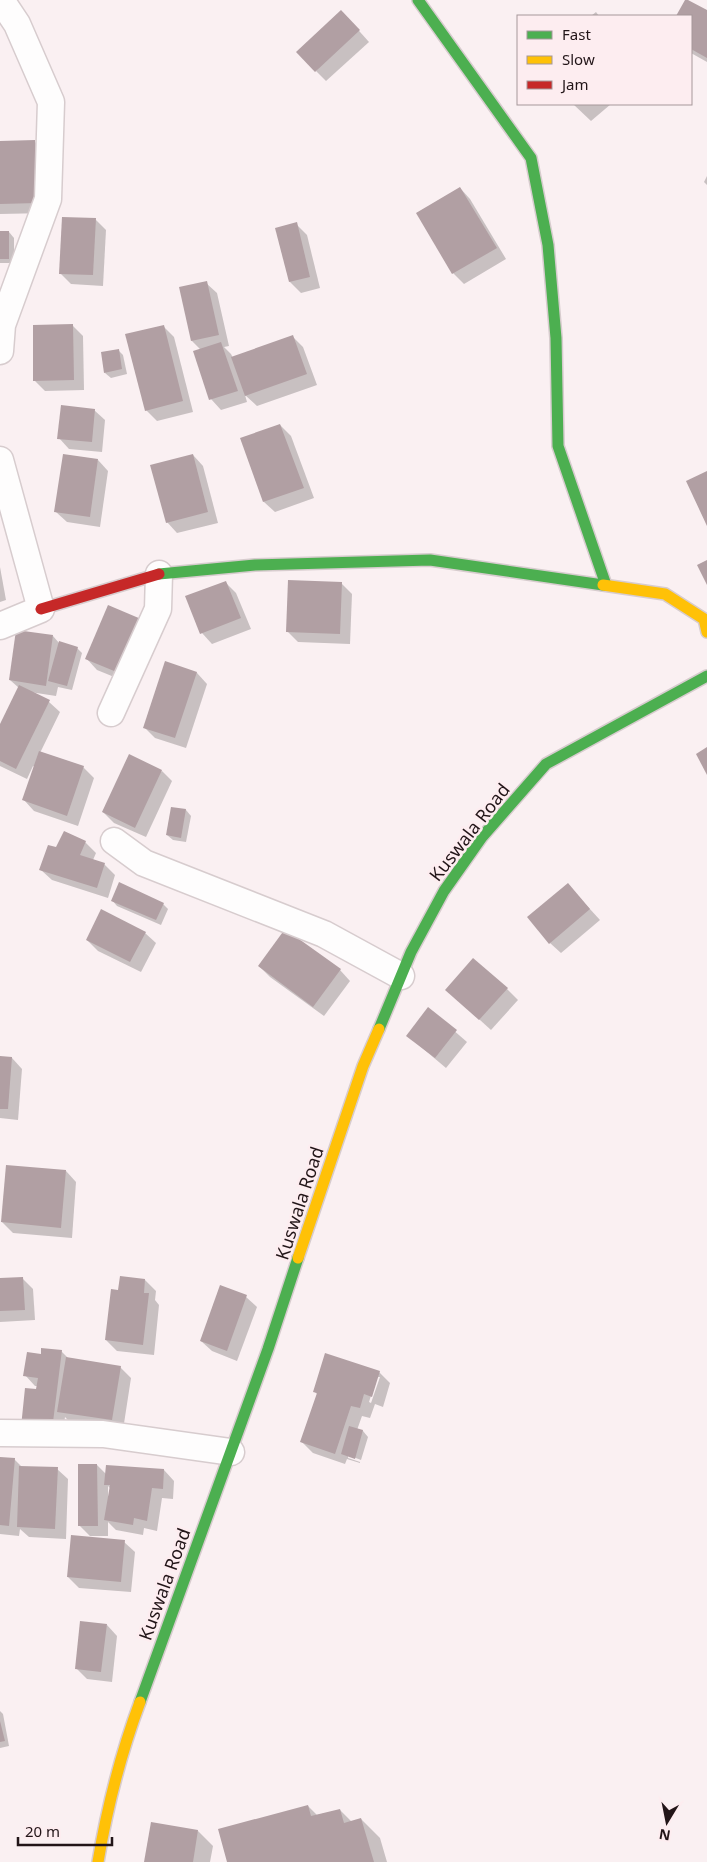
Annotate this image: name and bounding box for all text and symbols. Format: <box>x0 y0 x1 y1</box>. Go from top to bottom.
legend <box>517 15 692 105</box>
text: Fast <box>562 24 591 44</box>
text: Slow <box>562 49 595 69</box>
text: Jam <box>560 74 589 94</box>
street label: Kuswala Road <box>423 778 515 886</box>
street label: Kuswala Road <box>269 1143 329 1263</box>
street label: Kuswala Road <box>133 1525 195 1643</box>
north arrow <box>642 1797 692 1847</box>
scale bar <box>18 1814 111 1846</box>
text: 20 m <box>25 1821 60 1841</box>
text: N <box>657 1825 672 1846</box>

